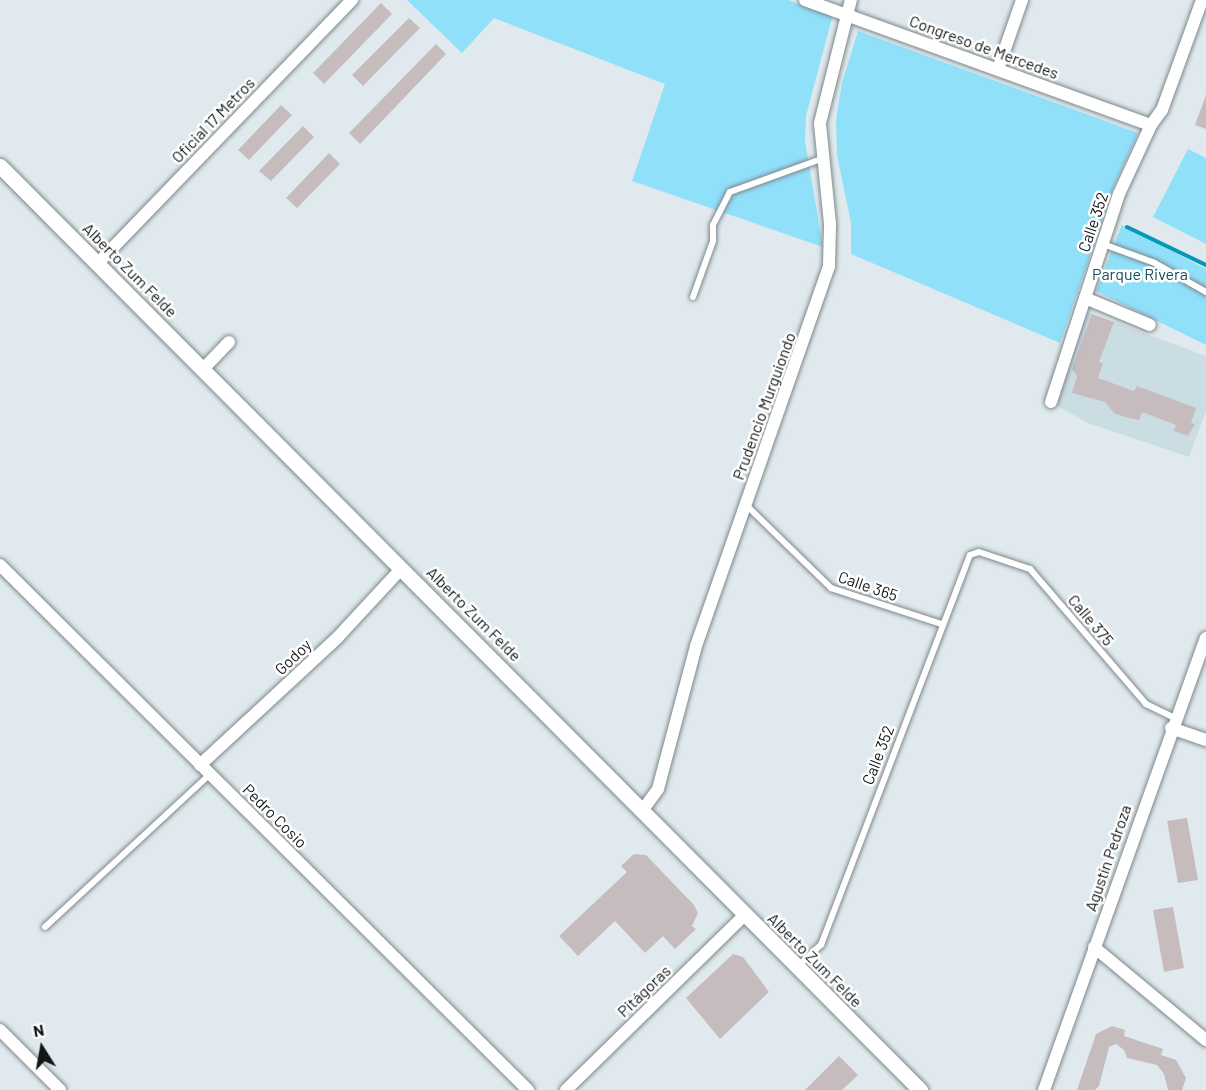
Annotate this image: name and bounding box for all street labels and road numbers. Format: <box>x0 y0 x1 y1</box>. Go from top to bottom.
street label: Congreso de Mercedes <box>907 11 1061 83</box>
street label: Oficial 17 Metros <box>167 73 259 167</box>
street label: Calle 352 <box>1074 190 1112 254</box>
street label: Alberto Zum Felde <box>79 219 181 321</box>
street label: Prudencio Murguiondo <box>728 330 800 482</box>
street label: Alberto Zum Felde <box>423 563 525 665</box>
street label: Calle 365 <box>836 567 900 605</box>
street label: Calle 375 <box>1064 591 1118 649</box>
street label: Godoy <box>271 635 315 679</box>
street label: Calle 352 <box>858 723 898 787</box>
street label: Pedro Cosio <box>239 780 311 852</box>
street label: Agustín Pedroza <box>1081 802 1135 914</box>
street label: Alberto Zum Felde <box>764 909 866 1011</box>
street label: Pitágoras <box>613 961 675 1021</box>

